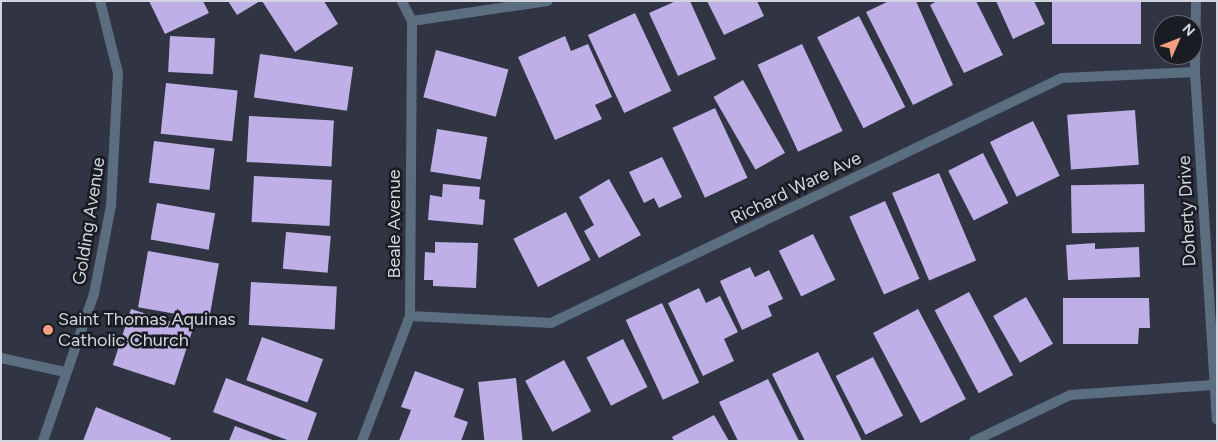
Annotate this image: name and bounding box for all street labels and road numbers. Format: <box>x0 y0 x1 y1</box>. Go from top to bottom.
street label: Richard Ware Ave <box>727 147 865 229</box>
street label: Doherty Drive <box>1173 155 1201 267</box>
street label: Golding Avenue <box>68 156 110 286</box>
street label: Beale Avenue <box>383 169 405 279</box>

